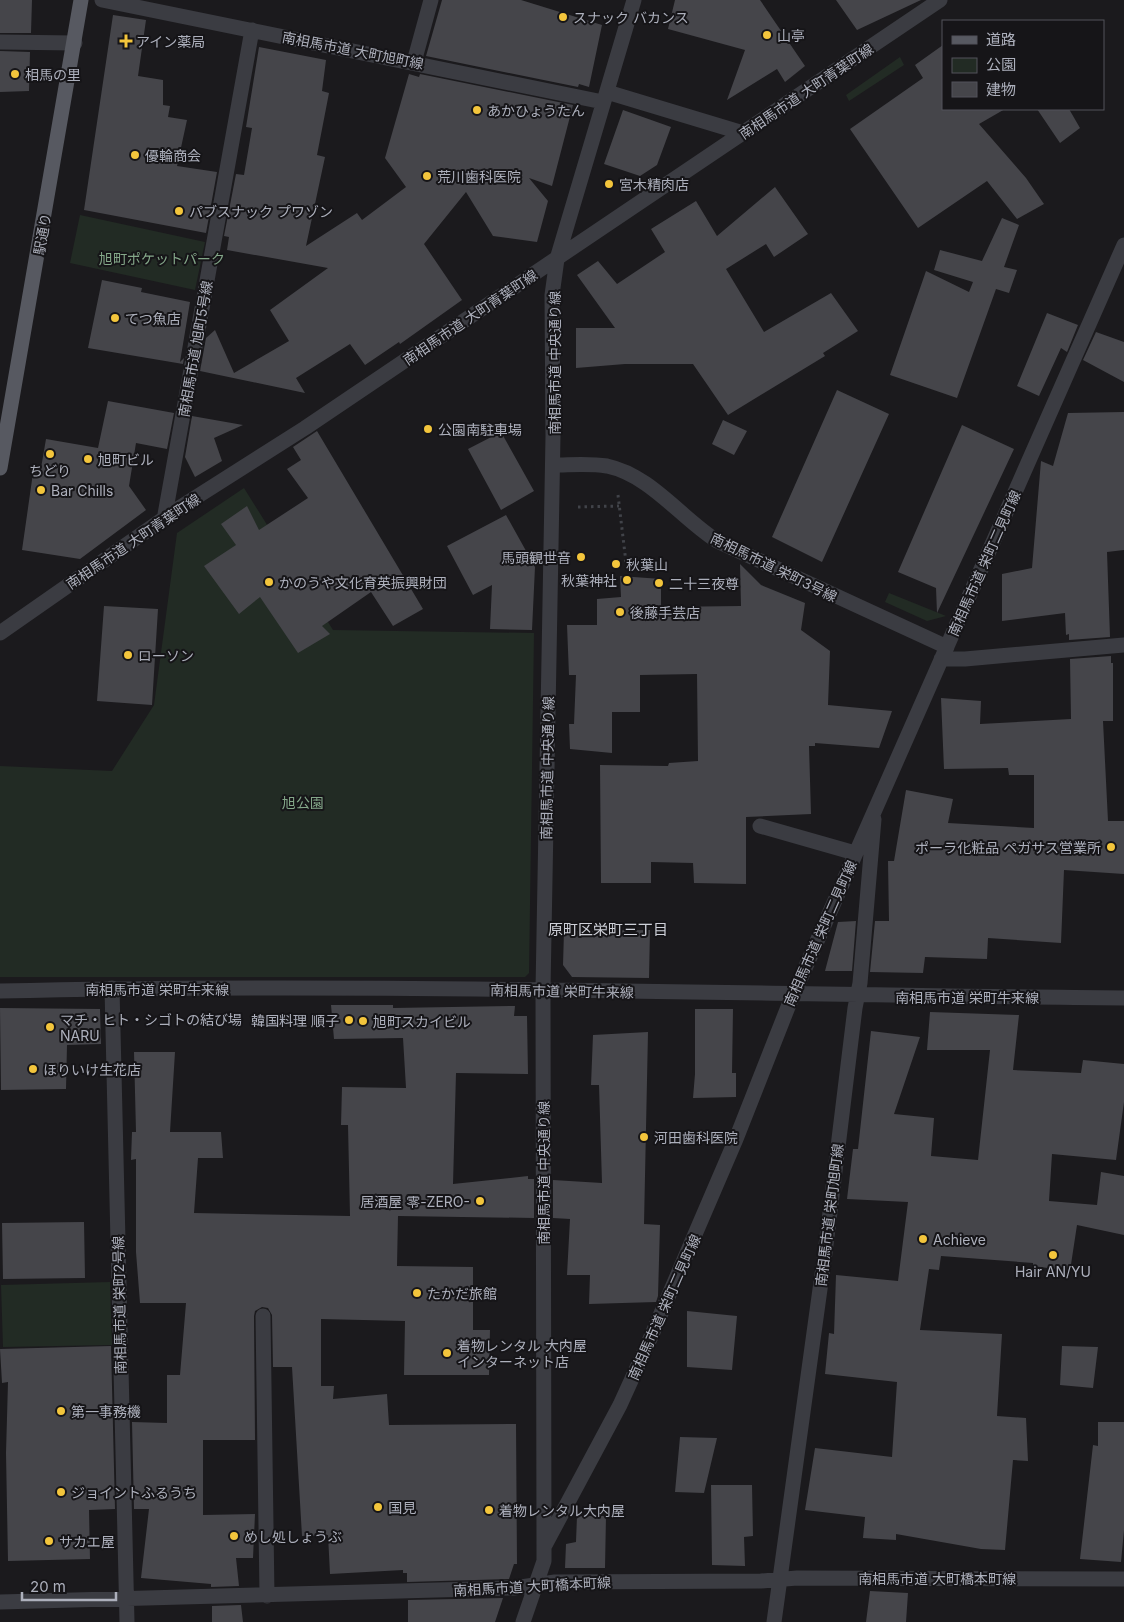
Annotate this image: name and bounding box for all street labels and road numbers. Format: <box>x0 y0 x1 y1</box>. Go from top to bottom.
street label: 南相馬市道 大町旭町線 <box>281 28 425 72</box>
street label: 南相馬市道 大町青葉町線 <box>736 40 876 142</box>
street label: 駅通り <box>30 212 54 256</box>
street label: 南相馬市道 大町青葉町線 <box>400 266 540 368</box>
street label: 南相馬市道 旭町5号線 <box>175 279 215 419</box>
street label: 南相馬市道 中央通り線 <box>546 291 563 435</box>
street label: 南相馬市道 栄町二見町線 <box>944 487 1024 639</box>
street label: 南相馬市道 大町青葉町線 <box>63 490 203 592</box>
street label: 南相馬市道 栄町3号線 <box>708 529 840 605</box>
street label: 南相馬市道 中央通り線 <box>537 696 557 840</box>
street label: 南相馬市道 栄町二見町線 <box>780 857 860 1009</box>
street label: 南相馬市道 栄町牛来線 <box>85 981 229 998</box>
street label: 南相馬市道 栄町牛来線 <box>490 981 634 1001</box>
street label: 南相馬市道 栄町牛来線 <box>895 989 1039 1006</box>
street label: 南相馬市道 中央通り線 <box>535 1101 552 1245</box>
street label: 南相馬市道 栄町旭町線 <box>812 1143 846 1287</box>
street label: 南相馬市道 栄町二見町線 <box>624 1231 704 1383</box>
street label: 南相馬市道 栄町2号線 <box>109 1236 129 1374</box>
street label: 南相馬市道 大町橋本町線 <box>858 1570 1016 1587</box>
street label: 南相馬市道 大町橋本町線 <box>453 1573 611 1599</box>

